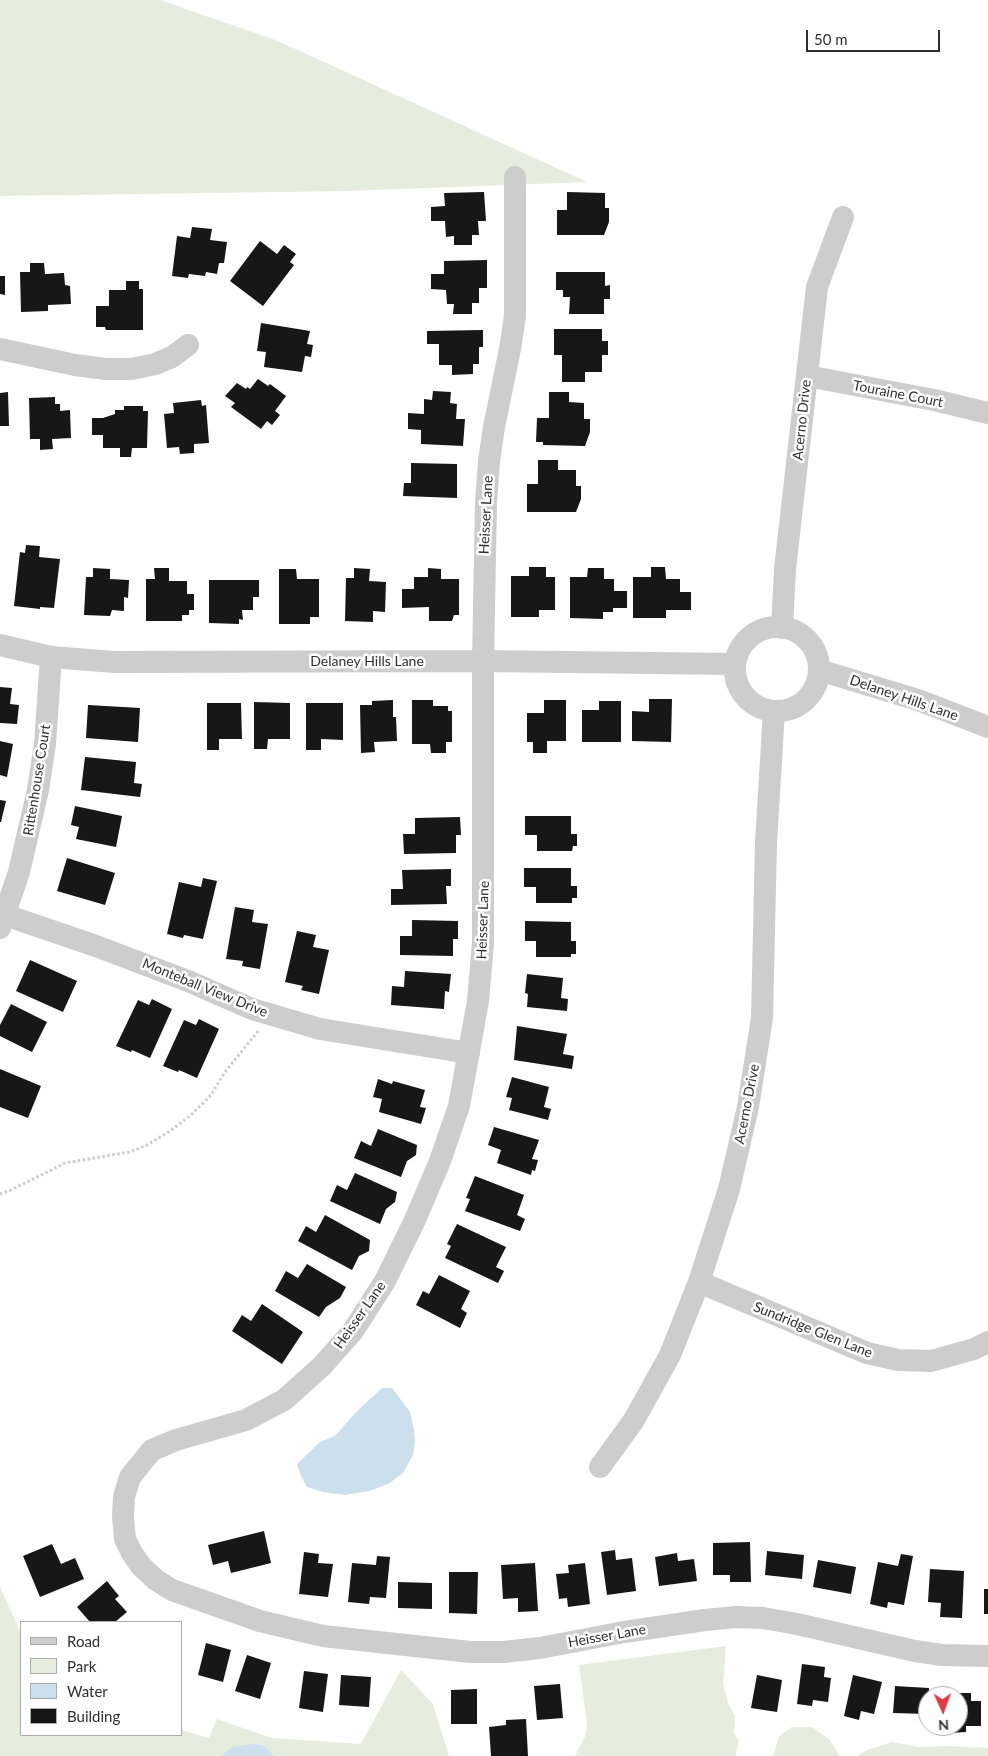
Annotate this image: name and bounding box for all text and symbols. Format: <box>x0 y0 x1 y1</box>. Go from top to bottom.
scale bar <box>808 20 942 52</box>
text: 50 m <box>814 30 848 48</box>
street label: Touraine Court <box>852 377 944 411</box>
street label: Acerno Drive <box>789 379 815 461</box>
street label: Heisser Lane <box>476 475 496 555</box>
street label: Delaney Hills Lane <box>310 653 424 669</box>
street label: Delaney Hills Lane <box>848 672 960 724</box>
street label: Rittenhouse Court <box>20 723 54 837</box>
street label: Heisser Lane <box>473 880 493 960</box>
street label: Monteball View Drive <box>140 955 270 1021</box>
street label: Acerno Drive <box>731 1063 763 1145</box>
street label: Heisser Lane <box>331 1278 389 1352</box>
street label: Sundridge Glen Lane <box>751 1298 875 1362</box>
legend <box>20 1621 182 1736</box>
street label: Heisser Lane <box>567 1621 647 1651</box>
text: Road <box>67 1632 100 1650</box>
text: Park <box>67 1657 96 1675</box>
text: Water <box>67 1682 108 1700</box>
north arrow <box>918 1686 968 1736</box>
text: Building <box>67 1707 120 1725</box>
text: N <box>938 1717 949 1734</box>

